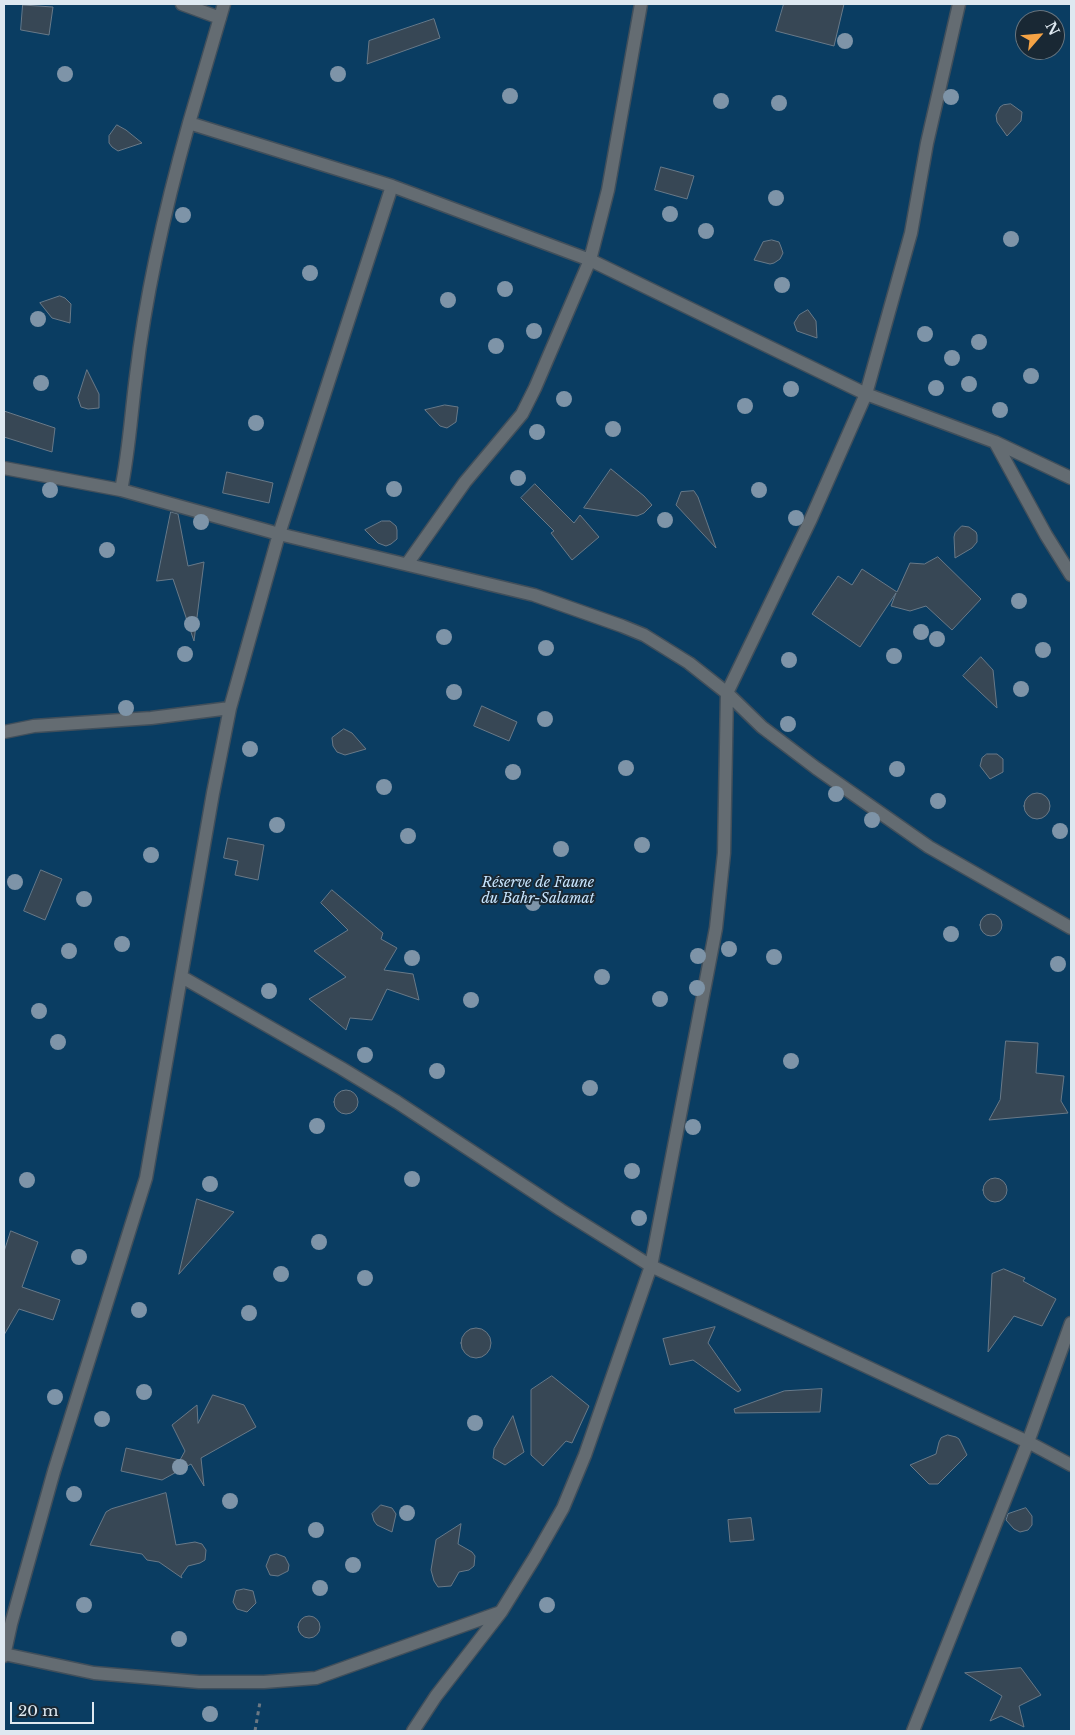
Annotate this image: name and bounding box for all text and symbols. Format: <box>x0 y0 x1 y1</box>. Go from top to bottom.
north arrow <box>1015 10 1065 60</box>
text: N <box>1041 19 1063 39</box>
park label: Réserve de Faune du Bahr-Salamat <box>481 875 595 908</box>
scale bar <box>12 1692 96 1724</box>
text: 20 m <box>18 1701 58 1720</box>

